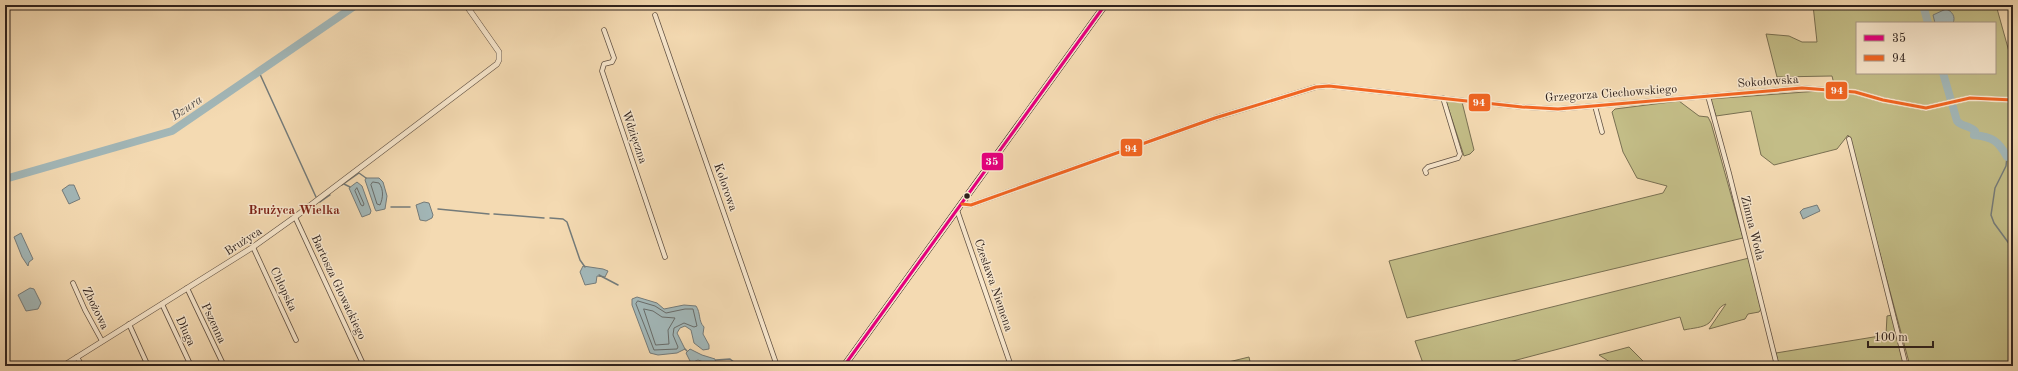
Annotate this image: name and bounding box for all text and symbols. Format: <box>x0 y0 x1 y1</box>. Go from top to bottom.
legend <box>1856 22 1996 74</box>
text: 35 <box>1892 32 1906 45</box>
text: 94 <box>1892 53 1906 65</box>
street label: Sokołowska <box>1737 74 1799 90</box>
line badge: 94 <box>1825 81 1848 100</box>
street label: Grzegorza Ciechowskiego <box>1545 83 1678 105</box>
text: 94 <box>1831 86 1843 97</box>
water label: Bzura <box>168 93 205 124</box>
line badge: 94 <box>1468 93 1491 112</box>
text: 94 <box>1473 98 1485 109</box>
street label: Wdzięczna <box>619 109 649 165</box>
line badge: 94 <box>1120 138 1143 157</box>
text: 94 <box>1125 144 1137 155</box>
line badge: 35 <box>981 152 1004 171</box>
text: 35 <box>986 157 998 168</box>
street label: Kolorowa <box>711 162 739 213</box>
unlabelled marker <box>962 191 972 201</box>
street label: Zimna Woda <box>1738 195 1766 262</box>
district label: Brużyca Wielka <box>248 204 340 217</box>
street label: Brużyca <box>223 225 264 258</box>
street label: Bartosza Głowackiego <box>309 233 368 342</box>
street label: Czesława Niemena <box>972 238 1014 333</box>
street label: Chłopska <box>268 265 299 314</box>
street label: Zbożowa <box>80 285 111 332</box>
street label: Pszenna <box>199 301 228 346</box>
street label: Długa <box>173 315 197 348</box>
scale bar <box>1868 323 1933 349</box>
text: 100 m <box>1874 332 1908 344</box>

